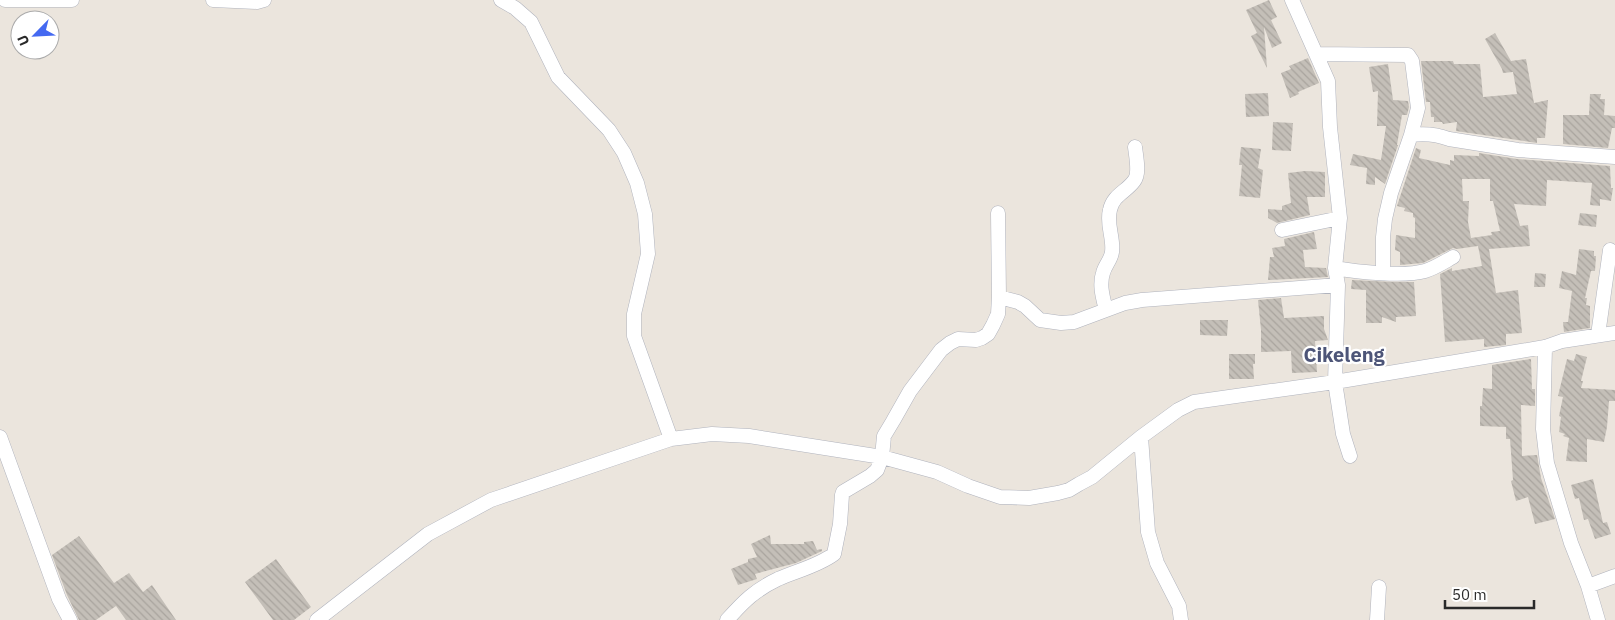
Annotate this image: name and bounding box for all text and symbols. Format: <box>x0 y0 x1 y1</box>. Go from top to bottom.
north arrow <box>10 10 60 60</box>
text: U <box>13 32 33 48</box>
district label: Cikeleng <box>1303 341 1386 368</box>
scale bar <box>1445 578 1534 610</box>
text: 50 m <box>1452 585 1487 604</box>

